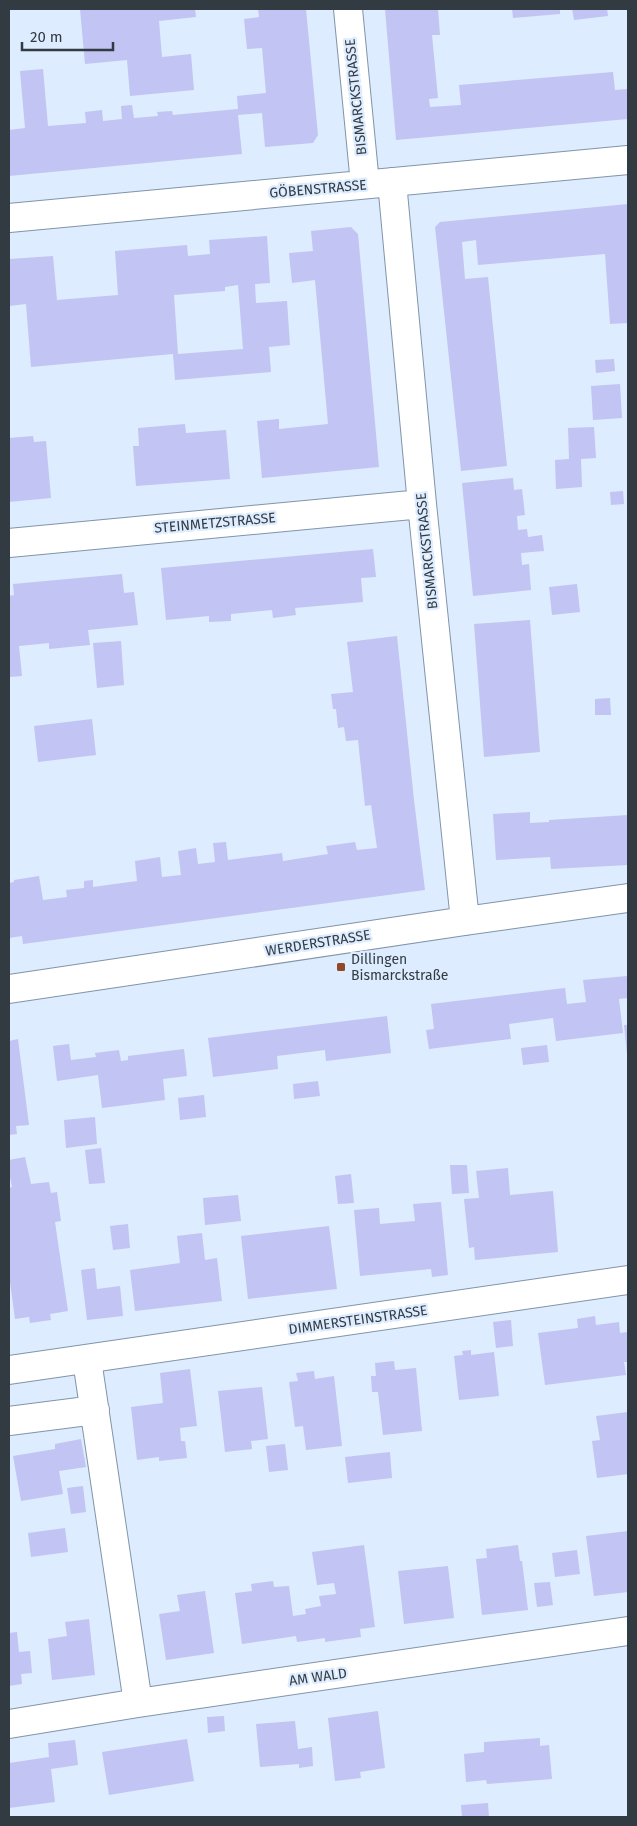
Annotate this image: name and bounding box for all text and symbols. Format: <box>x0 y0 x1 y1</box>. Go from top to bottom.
scale bar <box>22 20 114 52</box>
text: 20 m <box>30 28 63 46</box>
street label: BISMARCKSTRASSE <box>341 38 371 156</box>
street label: GÖBENSTRASSE <box>268 175 367 202</box>
street label: BISMARCKSTRASSE <box>412 492 442 610</box>
street label: STEINMETZSTRASSE <box>154 509 276 537</box>
street label: WERDERSTRASSE <box>264 926 372 960</box>
place label: Dillingen Bismarckstraße <box>351 951 448 984</box>
marker: Dillingen Bismarckstraße <box>335 961 347 973</box>
street label: DIMMERSTEINSTRASSE <box>287 1302 429 1338</box>
street label: AM WALD <box>288 1665 348 1689</box>

